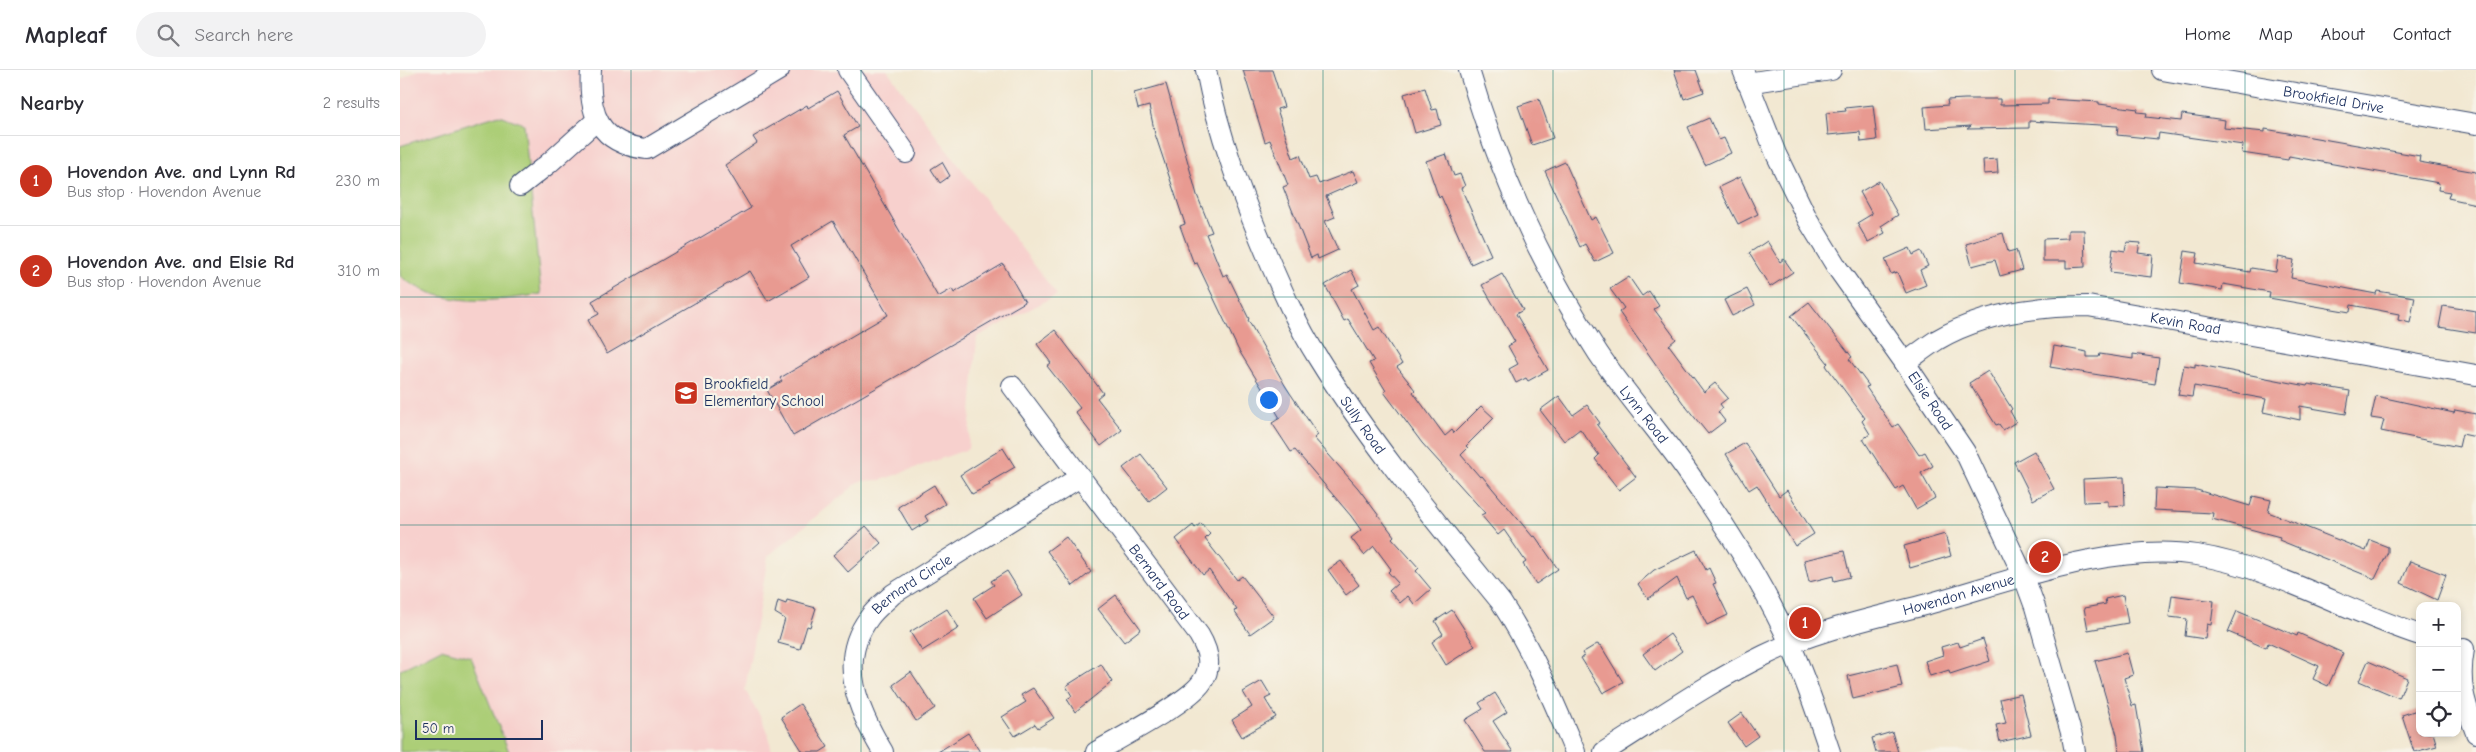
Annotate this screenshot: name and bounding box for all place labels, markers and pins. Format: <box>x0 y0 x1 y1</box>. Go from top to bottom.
place label: Brookfield Elementary School <box>704 375 824 410</box>
school or university icon: Brookfield Elementary School <box>673 380 699 406</box>
pin: 2 <box>2029 538 2061 576</box>
pin: 1 <box>1789 604 1821 642</box>

